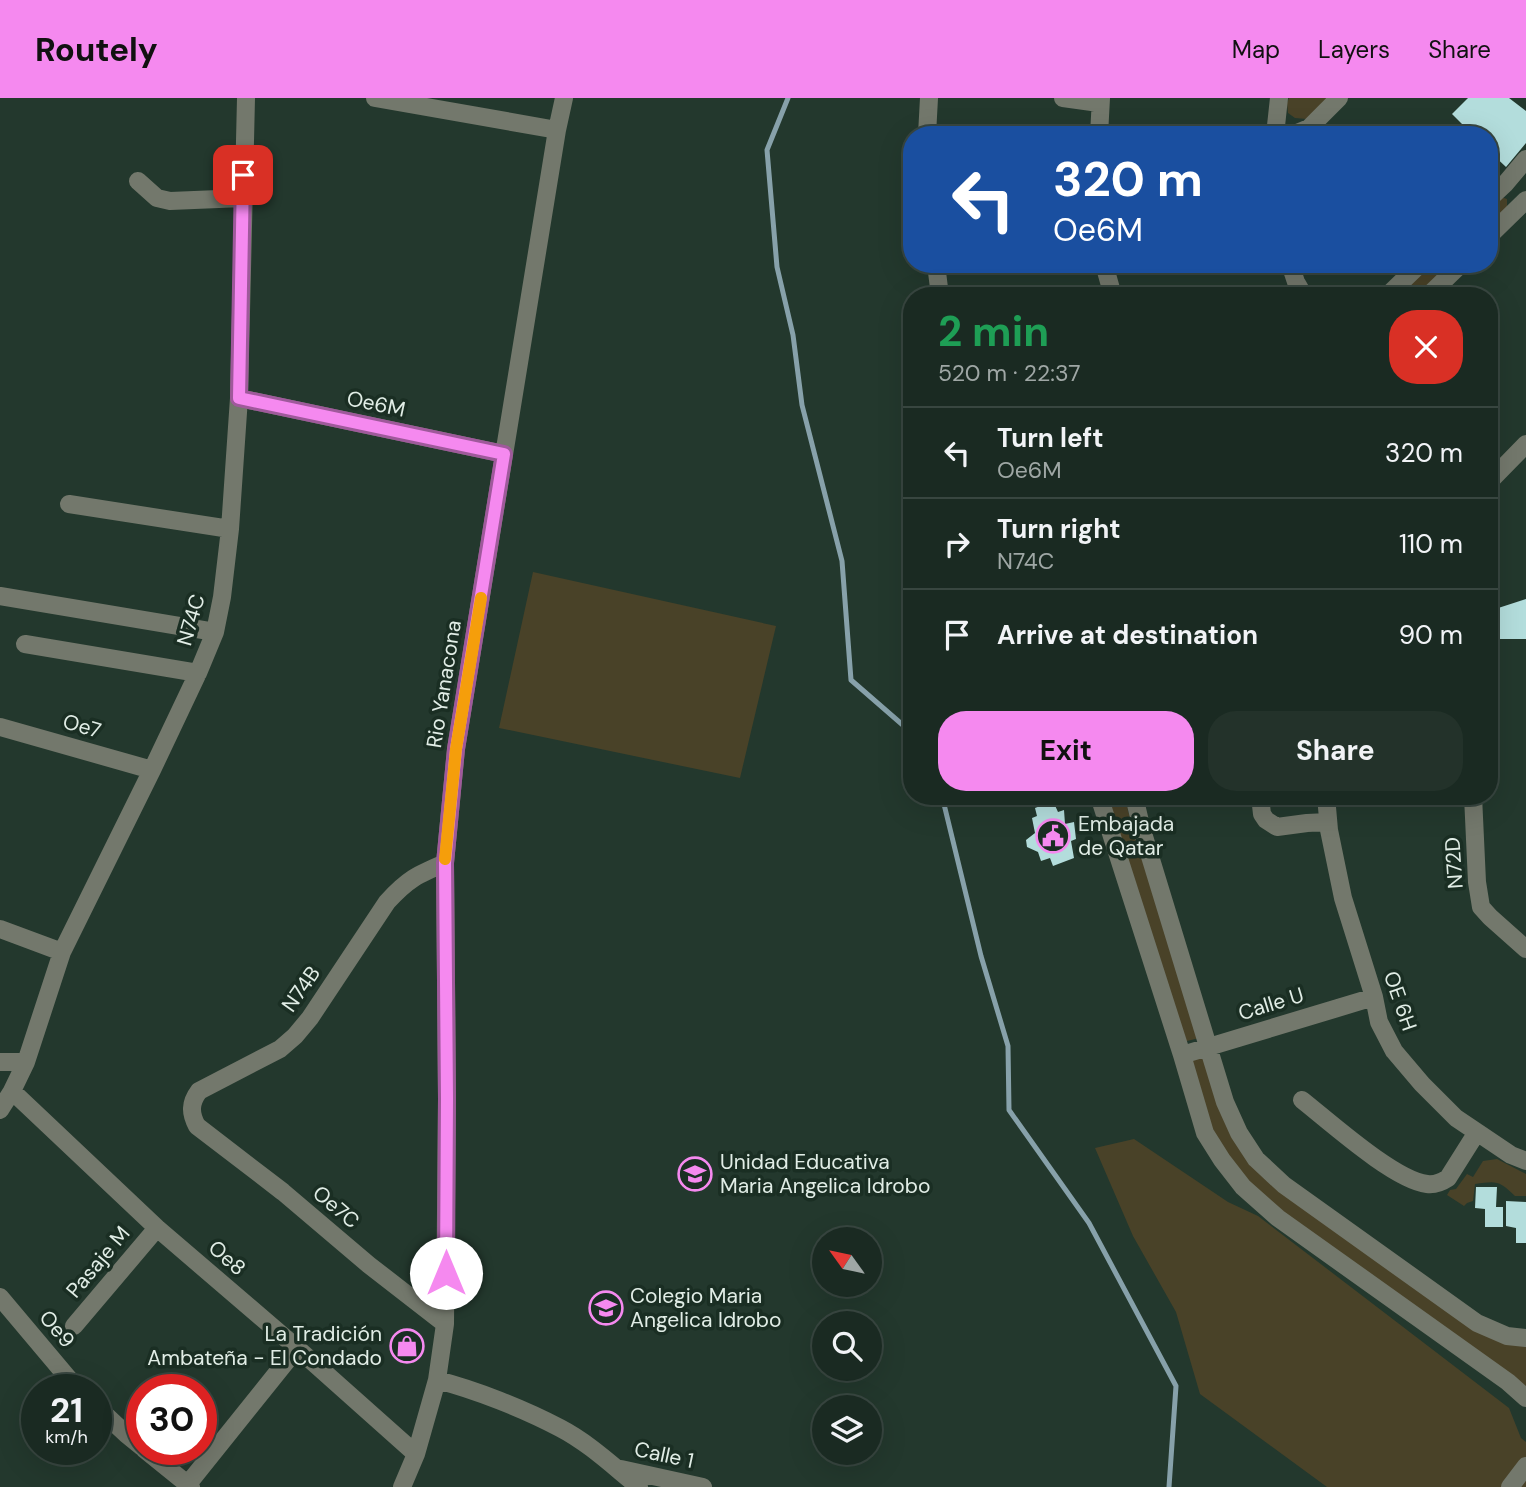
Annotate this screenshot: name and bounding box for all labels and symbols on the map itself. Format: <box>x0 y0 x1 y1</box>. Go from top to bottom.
pin <box>213 145 273 205</box>
street label: Oe6M <box>344 384 408 424</box>
street label: N74C <box>170 591 212 649</box>
street label: Rio Yanacona <box>420 618 468 750</box>
street label: Oe7 <box>60 707 104 745</box>
place label: Embajada de Qatar <box>1078 810 1174 862</box>
public building icon: Embajada de Qatar <box>1034 817 1072 855</box>
street label: N72D <box>1438 836 1470 890</box>
street label: N74B <box>275 961 327 1017</box>
street label: OE 6H <box>1377 968 1423 1034</box>
street label: Calle U <box>1235 981 1307 1027</box>
place label: Unidad Educativa Maria Angelica Idrobo <box>720 1148 930 1200</box>
school or university icon: Unidad Educativa Maria Angelica Idrobo <box>676 1155 714 1193</box>
street label: Oe7C <box>307 1179 365 1235</box>
street label: Pasaje M <box>60 1220 136 1304</box>
north arrow <box>812 1227 882 1297</box>
street label: Oe8 <box>202 1234 252 1282</box>
position arrow <box>409 1236 483 1310</box>
place label: Colegio Maria Angelica Idrobo <box>630 1282 781 1334</box>
school or university icon: Colegio Maria Angelica Idrobo <box>587 1289 625 1327</box>
street label: Oe9 <box>33 1304 81 1354</box>
place label: La Tradición Ambateña - El Condado <box>147 1320 382 1372</box>
shop icon: La Tradición Ambateña - El Condado <box>388 1327 426 1365</box>
speed limit sign: 30 <box>126 1374 217 1465</box>
street label: Calle 1 <box>632 1435 696 1475</box>

